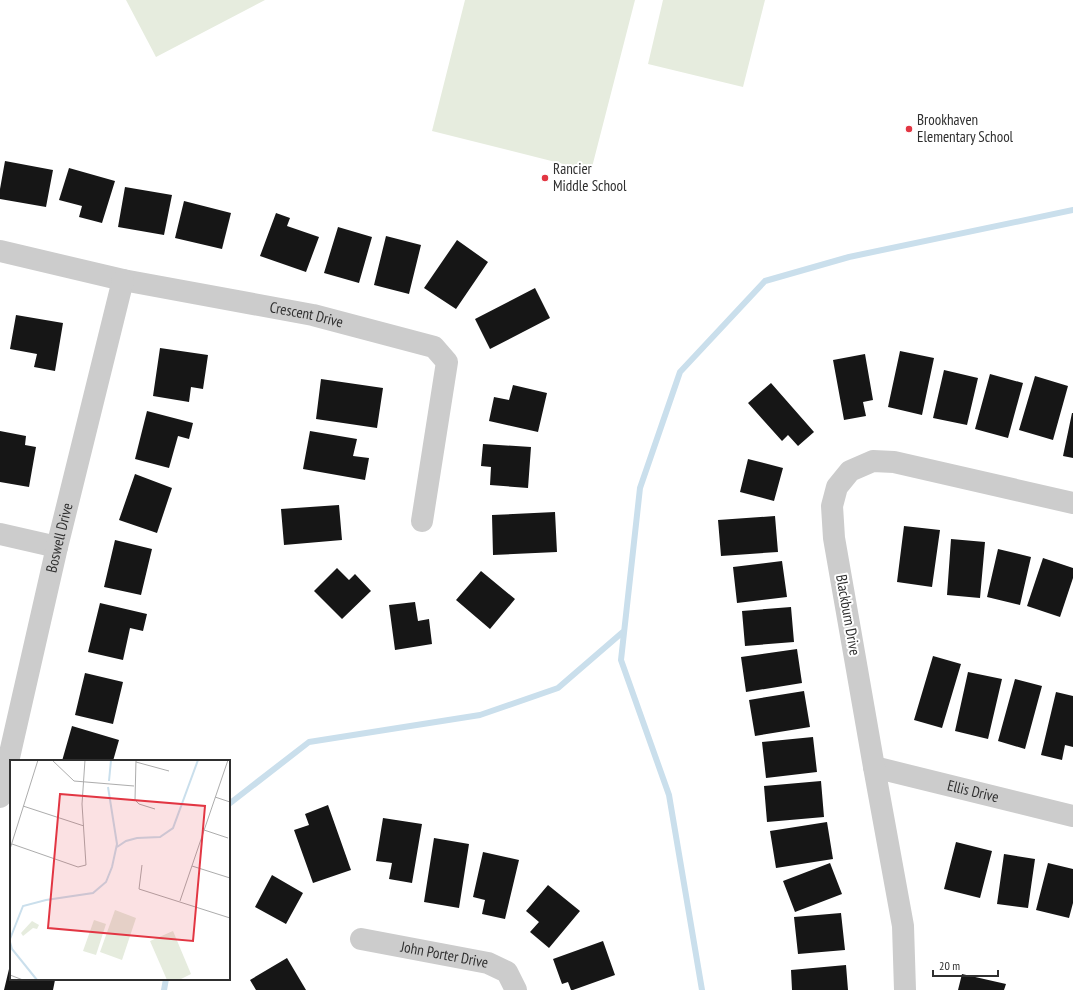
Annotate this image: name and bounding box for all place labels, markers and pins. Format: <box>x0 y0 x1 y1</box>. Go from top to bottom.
place label: Brookhaven Elementary School <box>917 110 1014 146</box>
marker: Brookhaven Elementary School <box>904 124 914 134</box>
place label: Rancier Middle School <box>553 159 627 195</box>
marker: Rancier Middle School <box>540 173 550 183</box>

